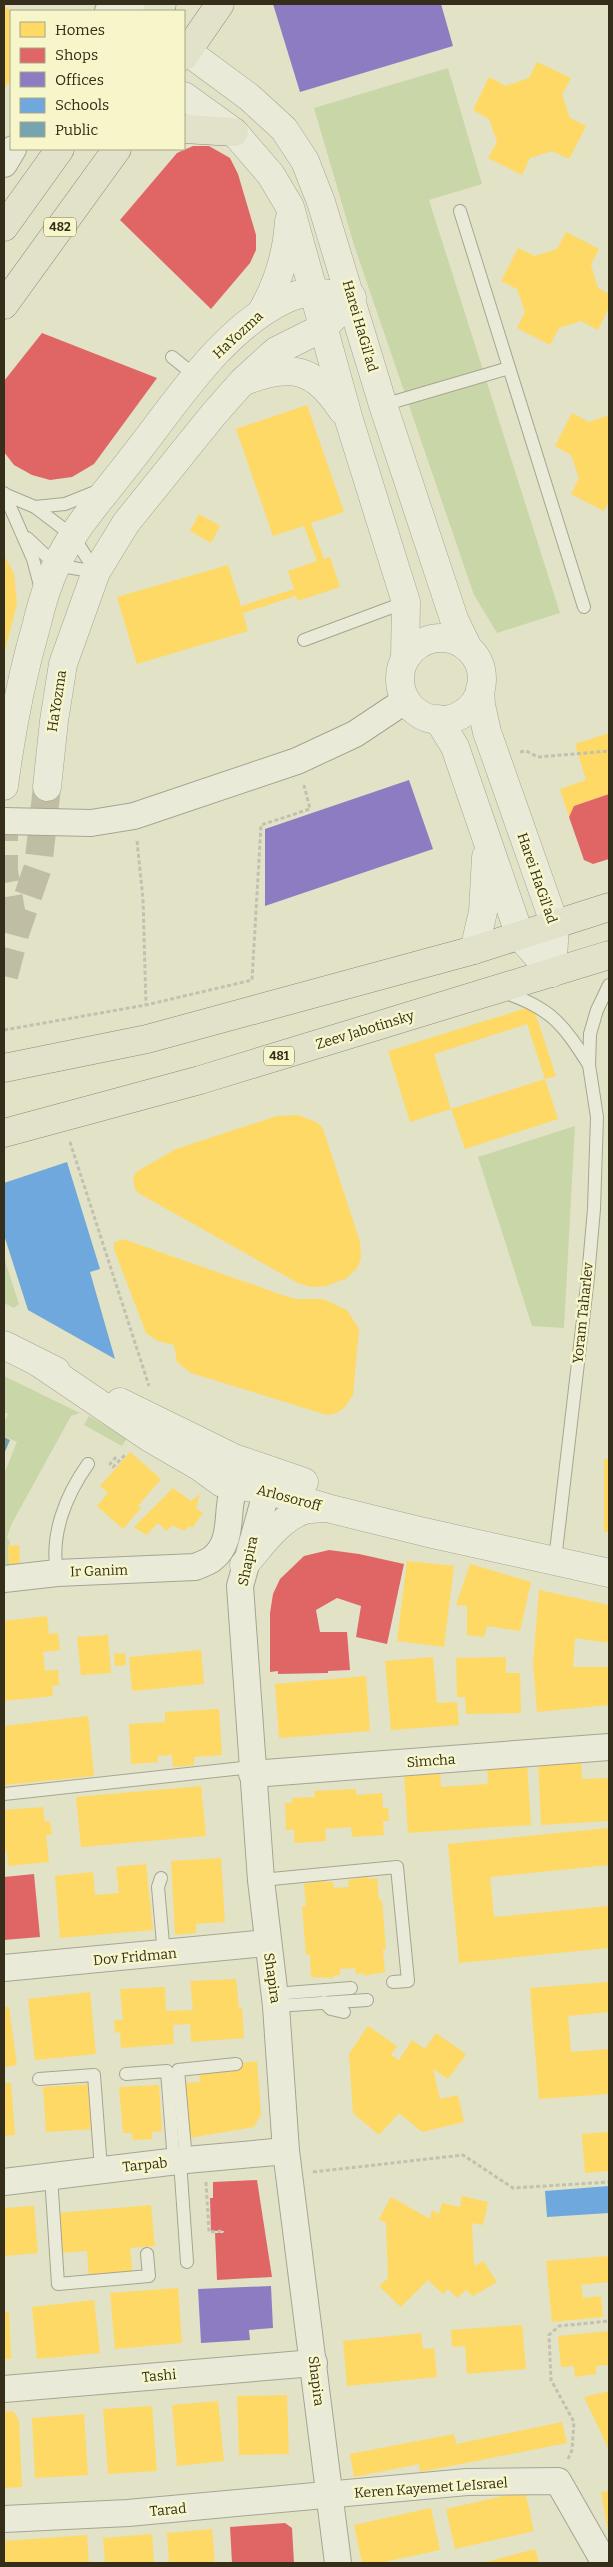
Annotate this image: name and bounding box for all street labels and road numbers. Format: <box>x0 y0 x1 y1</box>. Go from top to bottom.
road number: 482 <box>44 218 76 236</box>
street label: Harei HaGil'ad <box>339 278 381 374</box>
street label: HaYozma <box>209 307 267 362</box>
street label: HaYozma <box>44 669 70 733</box>
street label: Harei HaGil'ad <box>514 830 560 926</box>
street label: Zeev Jabotinsky <box>314 1007 417 1053</box>
road number: 481 <box>264 1046 294 1066</box>
street label: Yoram Taharlev <box>569 1261 597 1364</box>
street label: Arlosoroff <box>255 1481 324 1515</box>
street label: Shapira <box>234 1534 262 1588</box>
street label: Ir Ganim <box>70 1561 129 1581</box>
street label: Simcha <box>406 1751 456 1771</box>
street label: Dov Fridman <box>92 1945 178 1969</box>
street label: Shapira <box>260 1952 284 2005</box>
street label: Tarpab <box>122 2154 168 2176</box>
street label: Shapira <box>304 2355 328 2408</box>
street label: Tashi <box>141 2366 177 2386</box>
street label: Keren Kayemet LeIsrael <box>354 2474 508 2502</box>
street label: Tarad <box>149 2500 187 2520</box>

